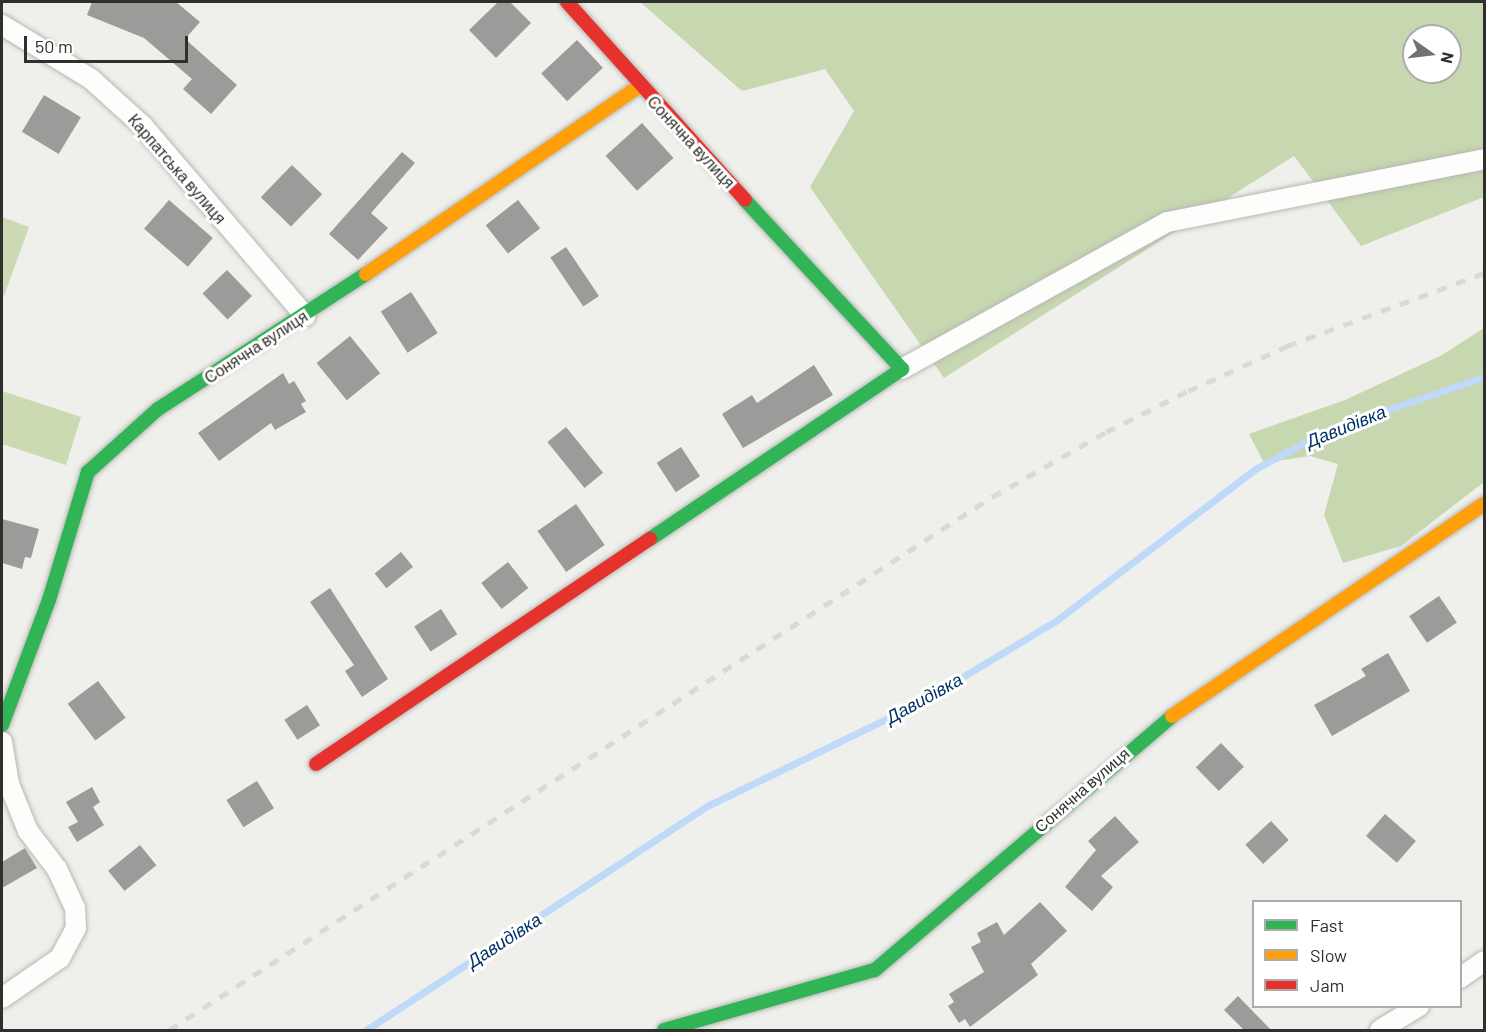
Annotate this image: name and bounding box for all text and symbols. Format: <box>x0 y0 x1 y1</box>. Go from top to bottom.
scale bar <box>27 24 190 62</box>
north arrow <box>1402 24 1462 84</box>
text: 50 m <box>35 35 73 57</box>
text: N <box>1438 51 1459 65</box>
street label: Сонячна вулиця <box>643 92 739 192</box>
street label: Карпатська вулиця <box>124 110 230 228</box>
street label: Сонячна вулиця <box>201 307 311 387</box>
water label: Давидівка <box>1303 400 1389 452</box>
water label: Давидівка <box>882 668 966 728</box>
street label: Сонячна вулиця <box>1031 744 1133 836</box>
legend <box>1252 900 1462 1008</box>
water label: Давидівка <box>463 908 545 972</box>
text: Fast <box>1310 914 1344 936</box>
text: Slow <box>1310 944 1347 966</box>
text: Jam <box>1310 974 1344 996</box>

